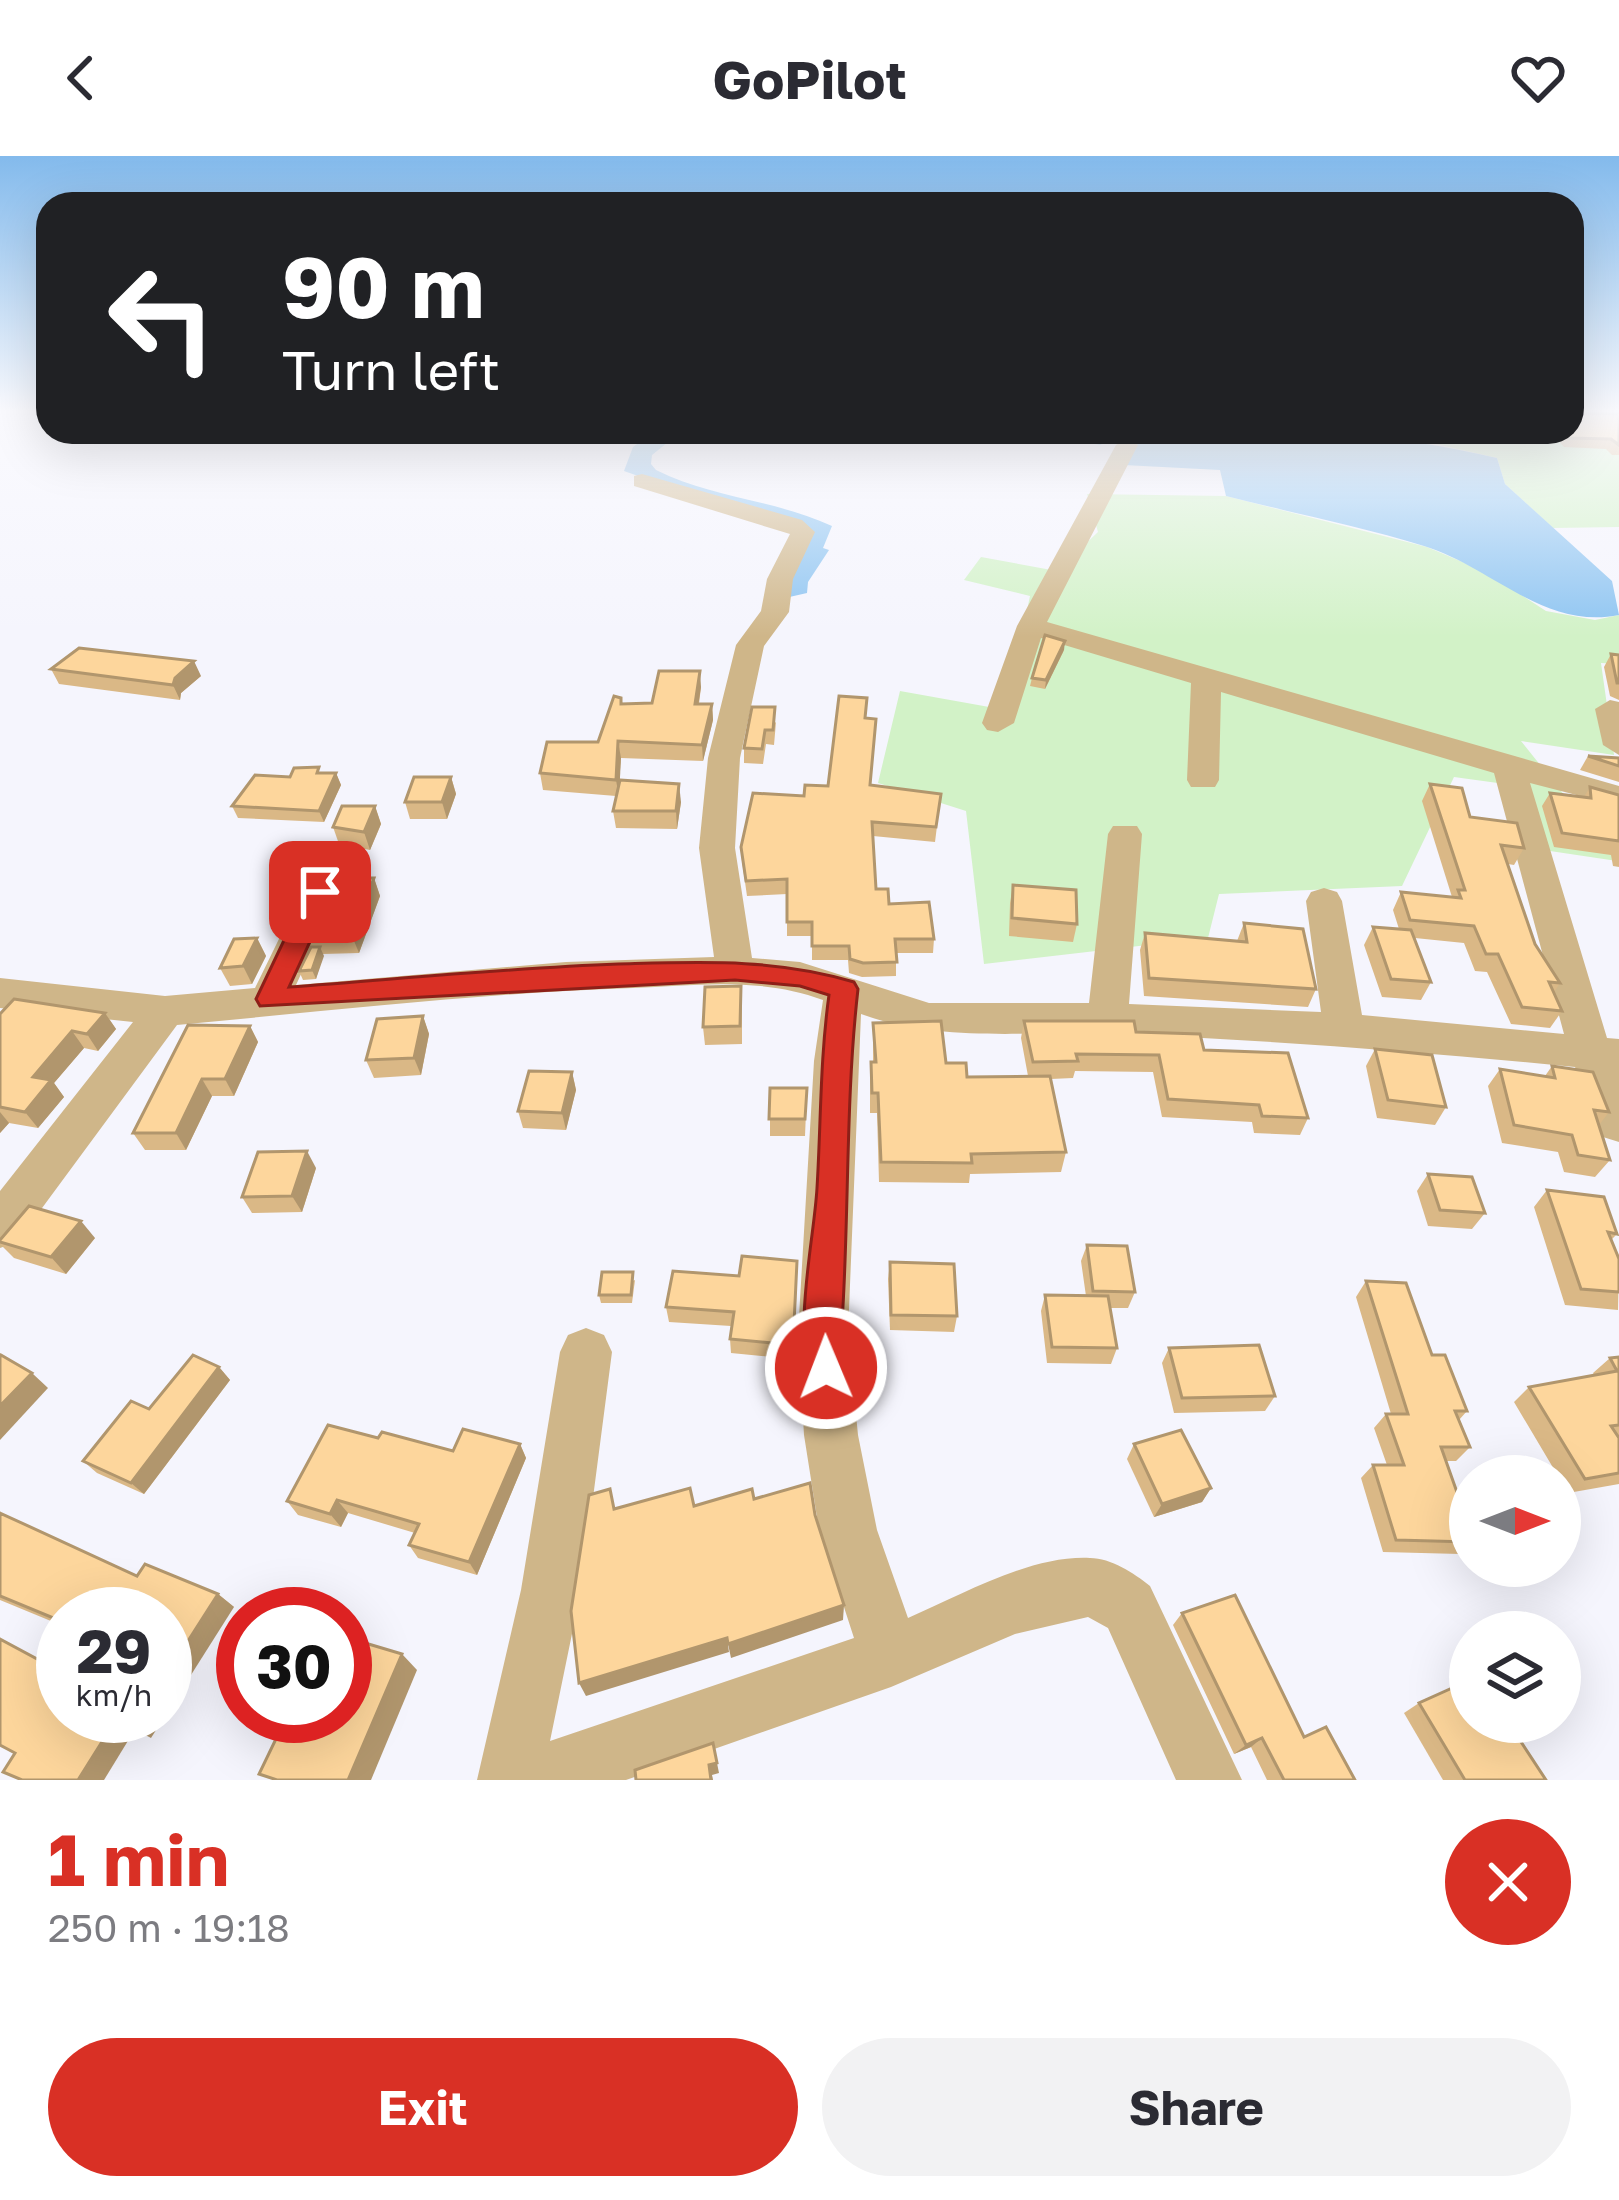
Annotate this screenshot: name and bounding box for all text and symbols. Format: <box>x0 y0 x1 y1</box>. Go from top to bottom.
icon: back <box>48 45 114 111</box>
icon: heart <box>1505 45 1571 111</box>
text: GoPilot <box>712 46 907 111</box>
text: 90 m <box>282 236 484 336</box>
icon: left <box>84 240 240 396</box>
text: Turn left <box>282 337 500 402</box>
pin <box>269 841 371 943</box>
icon: arrive <box>287 859 353 925</box>
position arrow <box>763 1305 889 1431</box>
north arrow <box>1449 1455 1581 1587</box>
map controls <box>1449 1455 1581 1743</box>
speed limit sign: 30 <box>216 1587 372 1743</box>
button: layers <box>1449 1611 1581 1743</box>
text: 29 <box>77 1614 151 1686</box>
text: km/h <box>76 1677 152 1713</box>
text: 1 min <box>48 1815 229 1902</box>
button: close <box>1445 1819 1571 1945</box>
text: 250 m · 19:18 <box>48 1904 290 1951</box>
button: Exit <box>48 2038 798 2176</box>
button: Share <box>822 2038 1571 2176</box>

